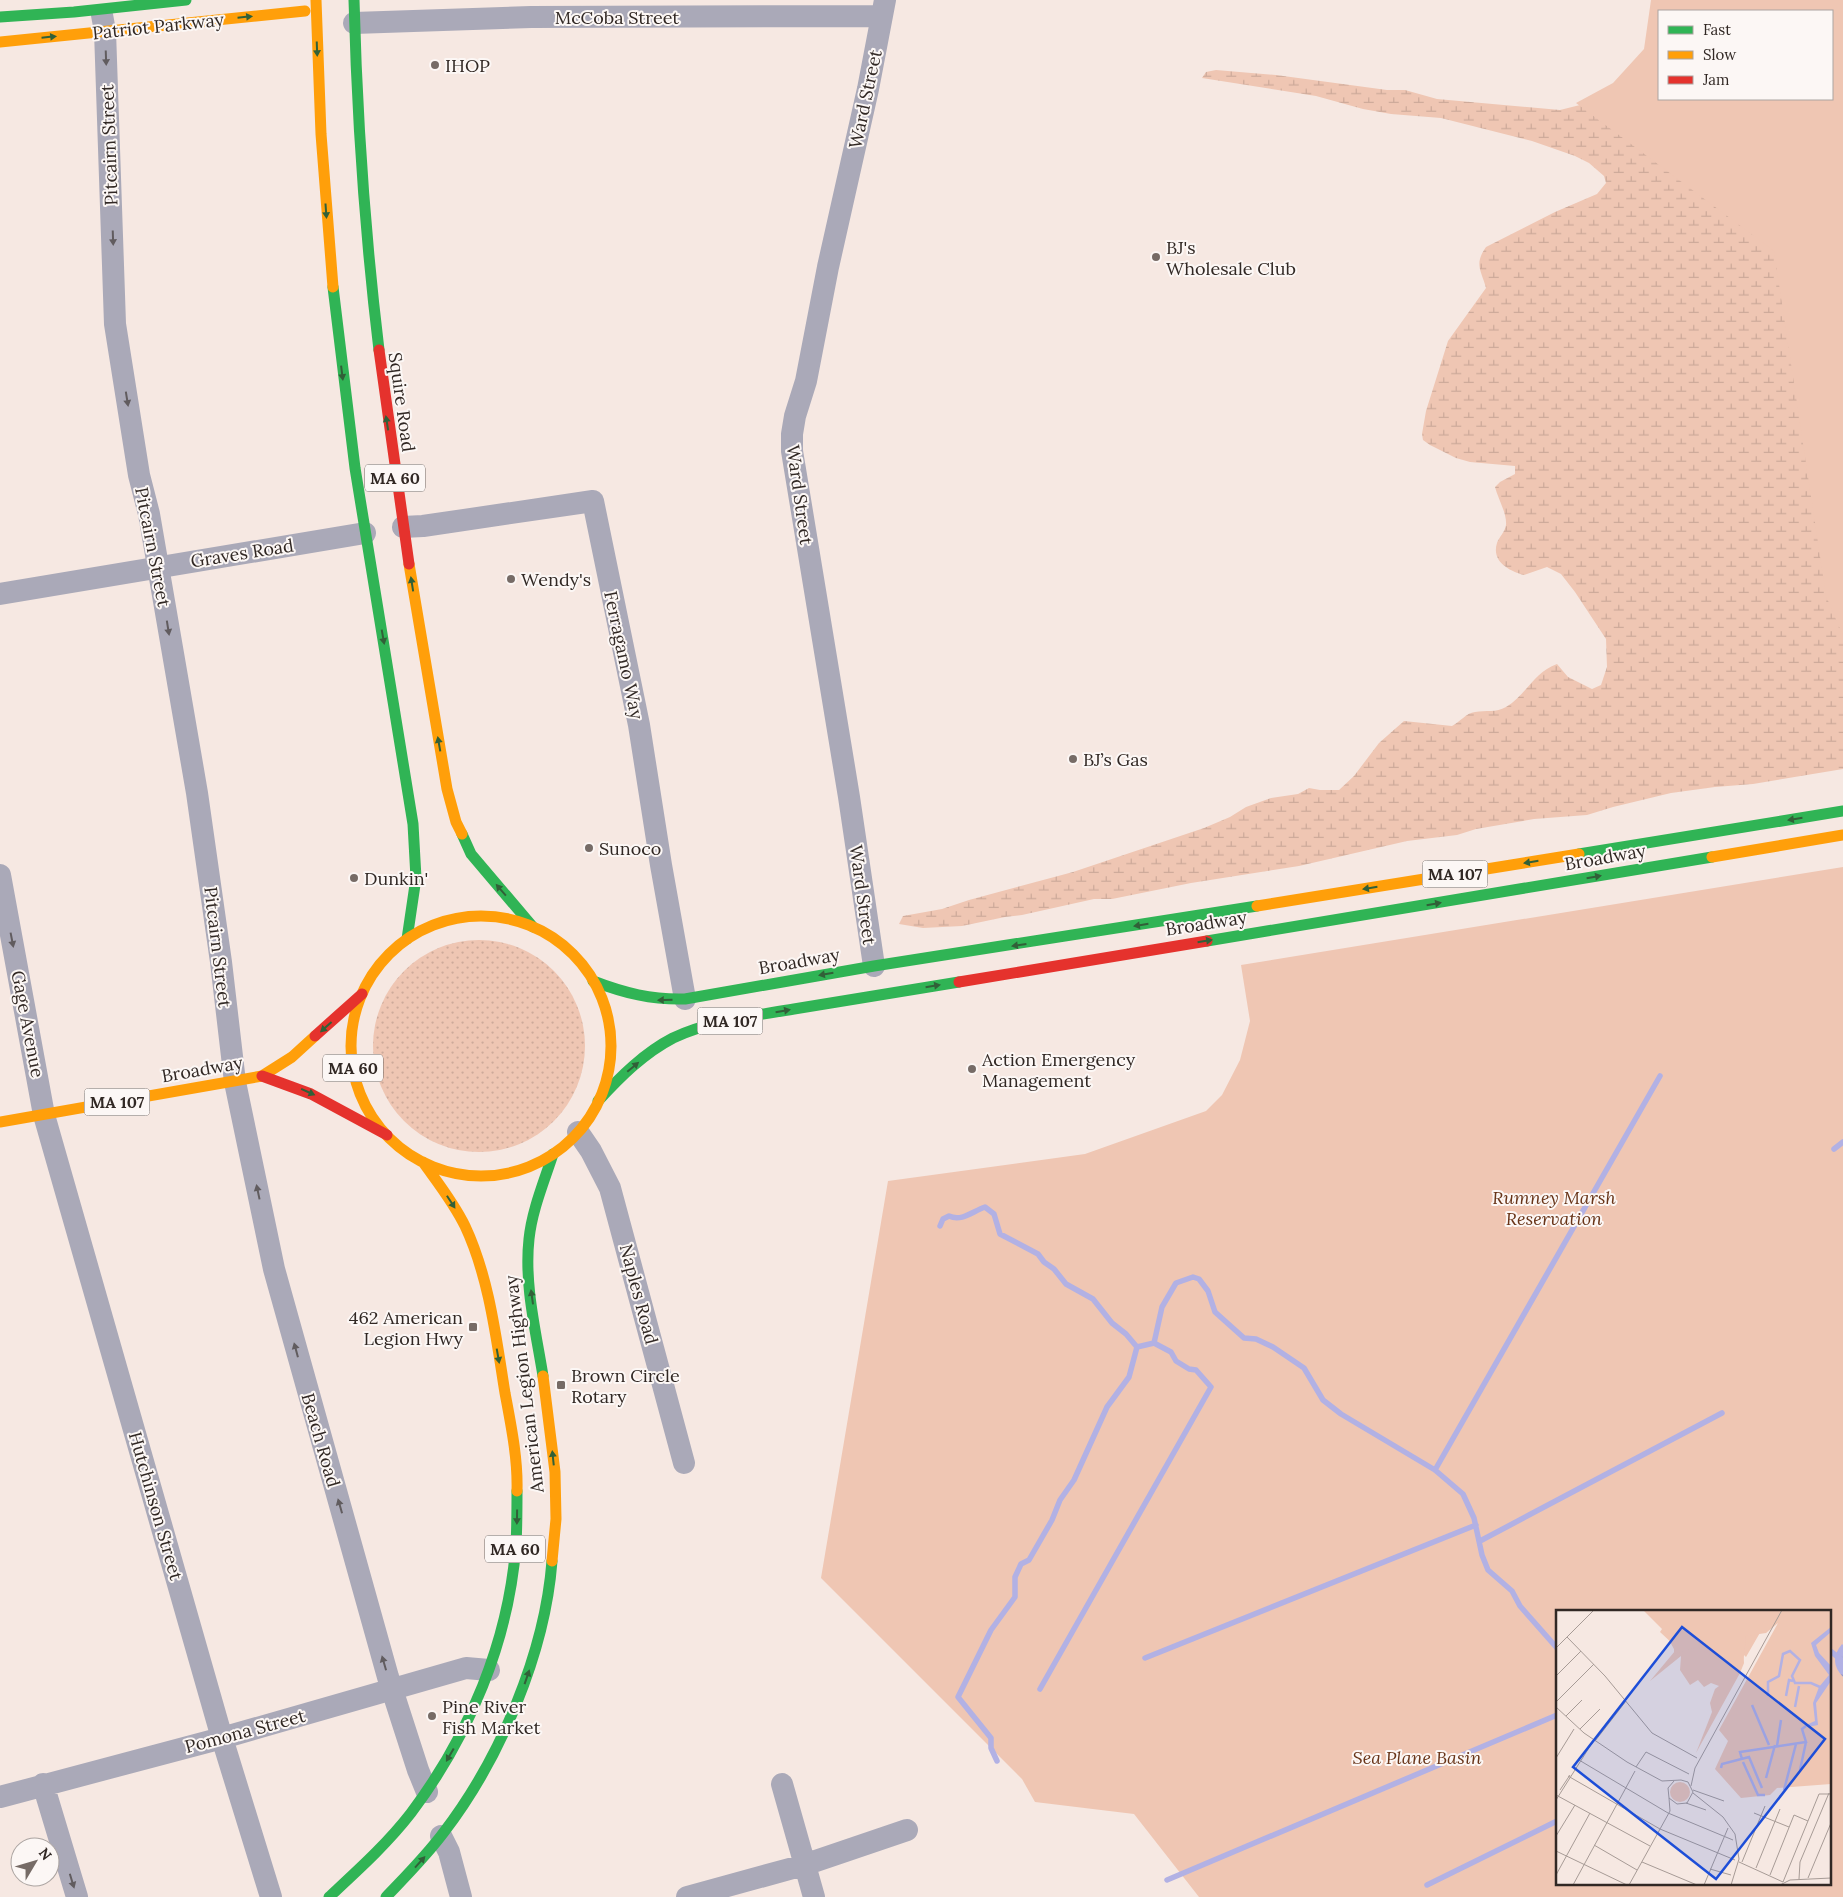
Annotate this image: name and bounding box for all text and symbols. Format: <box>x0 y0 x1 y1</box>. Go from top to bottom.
street label: McCoba Street <box>555 6 679 29</box>
street label: Patriot Parkway <box>91 8 225 44</box>
legend <box>1658 10 1833 100</box>
one-way arrow <box>237 13 253 21</box>
text: Fast <box>1703 20 1731 39</box>
one-way arrow <box>41 33 57 41</box>
one-way arrow <box>313 41 321 57</box>
text: Slow <box>1703 45 1736 64</box>
street label: Ward Street <box>843 47 887 151</box>
one-way arrow <box>102 50 110 66</box>
place label: IHOP <box>445 54 490 77</box>
marker: IHOP <box>429 59 441 71</box>
text: Jam <box>1702 70 1730 89</box>
street label: Pitcairn Street <box>95 84 123 206</box>
one-way arrow <box>322 203 330 219</box>
one-way arrow <box>109 230 117 246</box>
place label: BJ's Wholesale Club <box>1166 236 1296 280</box>
marker: BJ's Wholesale Club <box>1150 251 1162 263</box>
street label: Squire Road <box>384 351 420 453</box>
one-way arrow <box>338 365 346 381</box>
one-way arrow <box>124 391 132 407</box>
one-way arrow <box>383 415 391 431</box>
street label: Ward Street <box>782 444 818 546</box>
road number: MA 60 <box>365 464 425 492</box>
street label: Pitcairn Street <box>130 485 176 609</box>
street label: Graves Road <box>189 533 295 572</box>
place label: Wendy's <box>521 568 591 591</box>
marker: Wendy's <box>505 573 517 585</box>
one-way arrow <box>408 576 416 592</box>
street label: Ferragamo Way <box>599 589 649 722</box>
one-way arrow <box>165 620 173 636</box>
one-way arrow <box>379 629 387 645</box>
one-way arrow <box>434 736 442 752</box>
place label: BJ’s Gas <box>1083 748 1148 771</box>
marker: BJ’s Gas <box>1067 753 1079 765</box>
one-way arrow <box>1787 816 1803 824</box>
place label: Sunoco <box>599 837 661 860</box>
street label: Broadway <box>1563 838 1648 875</box>
marker: Sunoco <box>583 842 595 854</box>
street label: Ward Street <box>845 844 881 946</box>
one-way arrow <box>1523 858 1539 866</box>
road number: MA 107 <box>1422 861 1488 888</box>
place label: Dunkin' <box>364 867 428 890</box>
marker: Dunkin' <box>348 872 360 884</box>
one-way arrow <box>1587 872 1603 880</box>
one-way arrow <box>1362 884 1378 892</box>
street label: Pitcairn Street <box>199 885 237 1009</box>
one-way arrow <box>495 885 507 897</box>
one-way arrow <box>1426 899 1442 907</box>
street label: Broadway <box>1164 905 1249 941</box>
one-way arrow <box>1133 922 1149 930</box>
one-way arrow <box>9 932 17 948</box>
one-way arrow <box>1197 937 1213 945</box>
one-way arrow <box>1010 941 1026 949</box>
street label: Broadway <box>757 942 842 979</box>
street label: Gage Avenue <box>6 969 50 1080</box>
one-way arrow <box>817 971 833 979</box>
one-way arrow <box>925 982 941 990</box>
one-way arrow <box>657 996 673 1004</box>
one-way arrow <box>775 1007 791 1015</box>
road number: MA 107 <box>698 1008 762 1034</box>
one-way arrow <box>320 1021 332 1033</box>
place label: Action Emergency Management <box>981 1048 1136 1092</box>
street label: Broadway <box>160 1050 245 1087</box>
road number: MA 60 <box>323 1054 383 1082</box>
one-way arrow <box>626 1061 639 1072</box>
marker: Action Emergency Management <box>966 1063 978 1075</box>
road number: MA 107 <box>84 1088 150 1116</box>
one-way arrow <box>301 1089 315 1097</box>
one-way arrow <box>254 1184 262 1199</box>
park label: Rumney Marsh Reservation <box>1492 1186 1617 1230</box>
one-way arrow <box>446 1195 455 1209</box>
street label: Naples Road <box>615 1241 664 1347</box>
street label: American Legion Highway <box>499 1273 549 1495</box>
one-way arrow <box>527 1289 535 1305</box>
place label: 462 American Legion Hwy <box>349 1306 463 1350</box>
marker: 462 American Legion Hwy <box>467 1321 479 1333</box>
one-way arrow <box>292 1342 300 1357</box>
one-way arrow <box>495 1348 503 1364</box>
place label: Brown Circle Rotary <box>571 1364 680 1408</box>
marker: Brown Circle Rotary <box>555 1379 567 1391</box>
street label: Beach Road <box>297 1390 345 1490</box>
street label: Hutchinson Street <box>124 1429 188 1583</box>
one-way arrow <box>549 1450 557 1466</box>
one-way arrow <box>335 1499 343 1514</box>
one-way arrow <box>513 1509 521 1525</box>
road number: MA 60 <box>485 1536 545 1562</box>
inset map <box>1556 1610 1830 1884</box>
one-way arrow <box>379 1655 387 1670</box>
one-way arrow <box>523 1669 531 1684</box>
place label: Pine River Fish Market <box>442 1695 540 1739</box>
street label: Pomona Street <box>182 1704 308 1758</box>
marker: Pine River Fish Market <box>426 1710 438 1722</box>
park label: Sea Plane Basin <box>1352 1746 1482 1769</box>
one-way arrow <box>446 1749 455 1762</box>
north arrow <box>10 1837 60 1887</box>
text: N <box>35 1844 56 1864</box>
one-way arrow <box>414 1856 426 1868</box>
one-way arrow <box>69 1874 77 1889</box>

